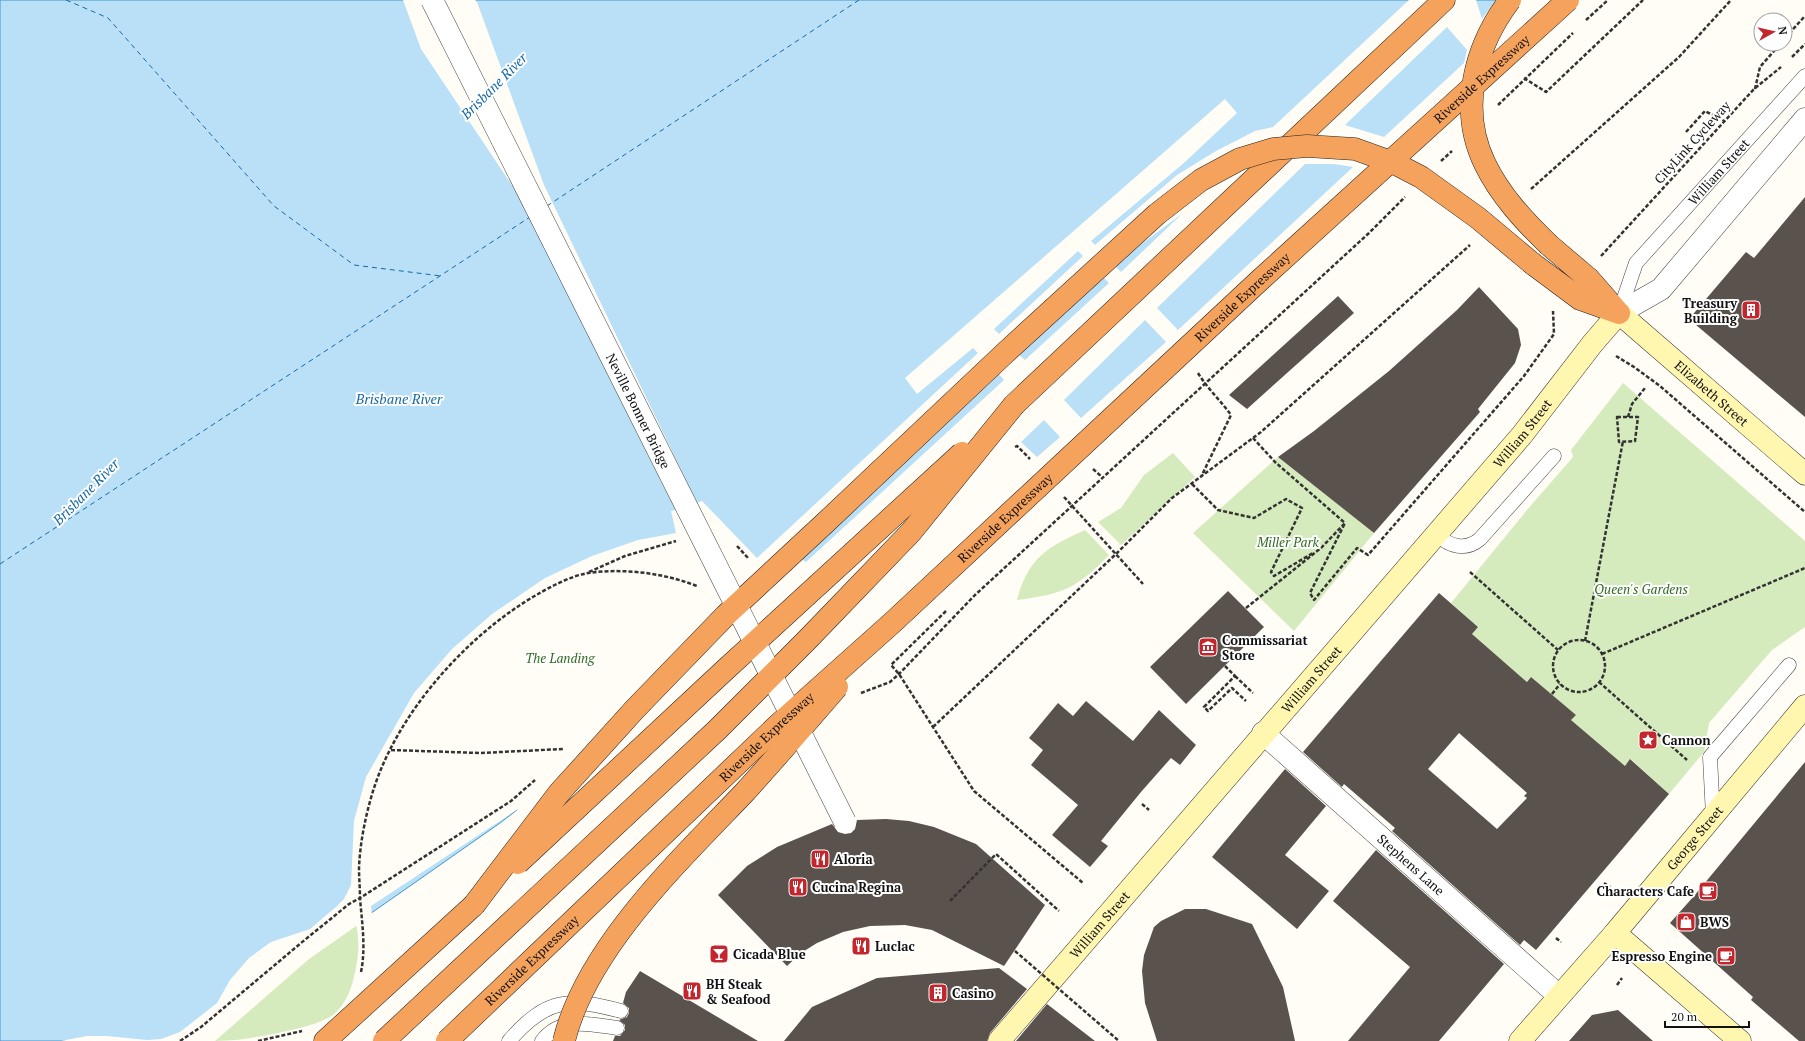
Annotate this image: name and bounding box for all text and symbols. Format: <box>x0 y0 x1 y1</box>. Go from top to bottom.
north arrow <box>1753 12 1793 52</box>
text: N <box>1775 26 1791 36</box>
street label: Riverside Expressway <box>1430 30 1534 127</box>
water label: Brisbane River <box>456 48 531 124</box>
street label: CityLink Cycleway <box>1650 96 1734 187</box>
street label: William Street <box>1684 134 1753 209</box>
street label: Riverside Expressway <box>1191 248 1294 346</box>
place label: Treasury Building <box>1682 294 1738 327</box>
building icon: Treasury Building <box>1740 299 1762 321</box>
street label: Neville Bonner Bridge <box>602 350 675 472</box>
street label: Elizabeth Street <box>1671 356 1753 430</box>
water label: Brisbane River <box>355 389 443 408</box>
street label: William Street <box>1489 395 1556 471</box>
water label: Brisbane River <box>48 454 123 530</box>
street label: Riverside Expressway <box>954 469 1057 566</box>
park label: Miller Park <box>1256 533 1320 551</box>
park label: Queen's Gardens <box>1594 580 1688 598</box>
place label: Commissariat Store <box>1222 631 1308 664</box>
museum icon: Commissariat Store <box>1197 636 1219 658</box>
street label: William Street <box>1277 641 1346 717</box>
park label: The Landing <box>525 649 595 667</box>
street label: Riverside Expressway <box>715 688 818 786</box>
place icon: Cannon <box>1637 729 1659 751</box>
place label: Cannon <box>1662 731 1711 749</box>
street label: George Street <box>1662 802 1727 874</box>
street label: Stephens Lane <box>1373 830 1449 899</box>
restaurant icon: Aloria <box>809 848 831 870</box>
place label: Aloria <box>834 850 873 868</box>
restaurant icon: Cucina Regina <box>787 876 809 898</box>
place label: Cucina Regina <box>812 878 902 896</box>
cafe icon: Characters Cafe <box>1697 880 1719 902</box>
place label: Characters Cafe <box>1596 882 1694 900</box>
street label: William Street <box>1066 887 1134 962</box>
street label: Riverside Expressway <box>481 911 583 1009</box>
shop icon: BWS <box>1675 911 1697 933</box>
place label: BWS <box>1700 913 1729 931</box>
restaurant icon: Luclac <box>850 935 872 957</box>
place label: Luclac <box>875 937 915 955</box>
bar icon: Cicada Blue <box>708 943 730 965</box>
place label: Cicada Blue <box>733 945 806 963</box>
cafe icon: Espresso Engine <box>1715 945 1737 967</box>
place label: Espresso Engine <box>1612 947 1712 965</box>
place label: BH Steak & Seafood <box>706 975 771 1008</box>
restaurant icon: BH Steak & Seafood <box>681 980 703 1002</box>
building icon: Casino <box>927 982 949 1004</box>
place label: Casino <box>952 984 994 1002</box>
scale bar <box>1665 1003 1749 1029</box>
text: 20 m <box>1671 1009 1698 1024</box>

